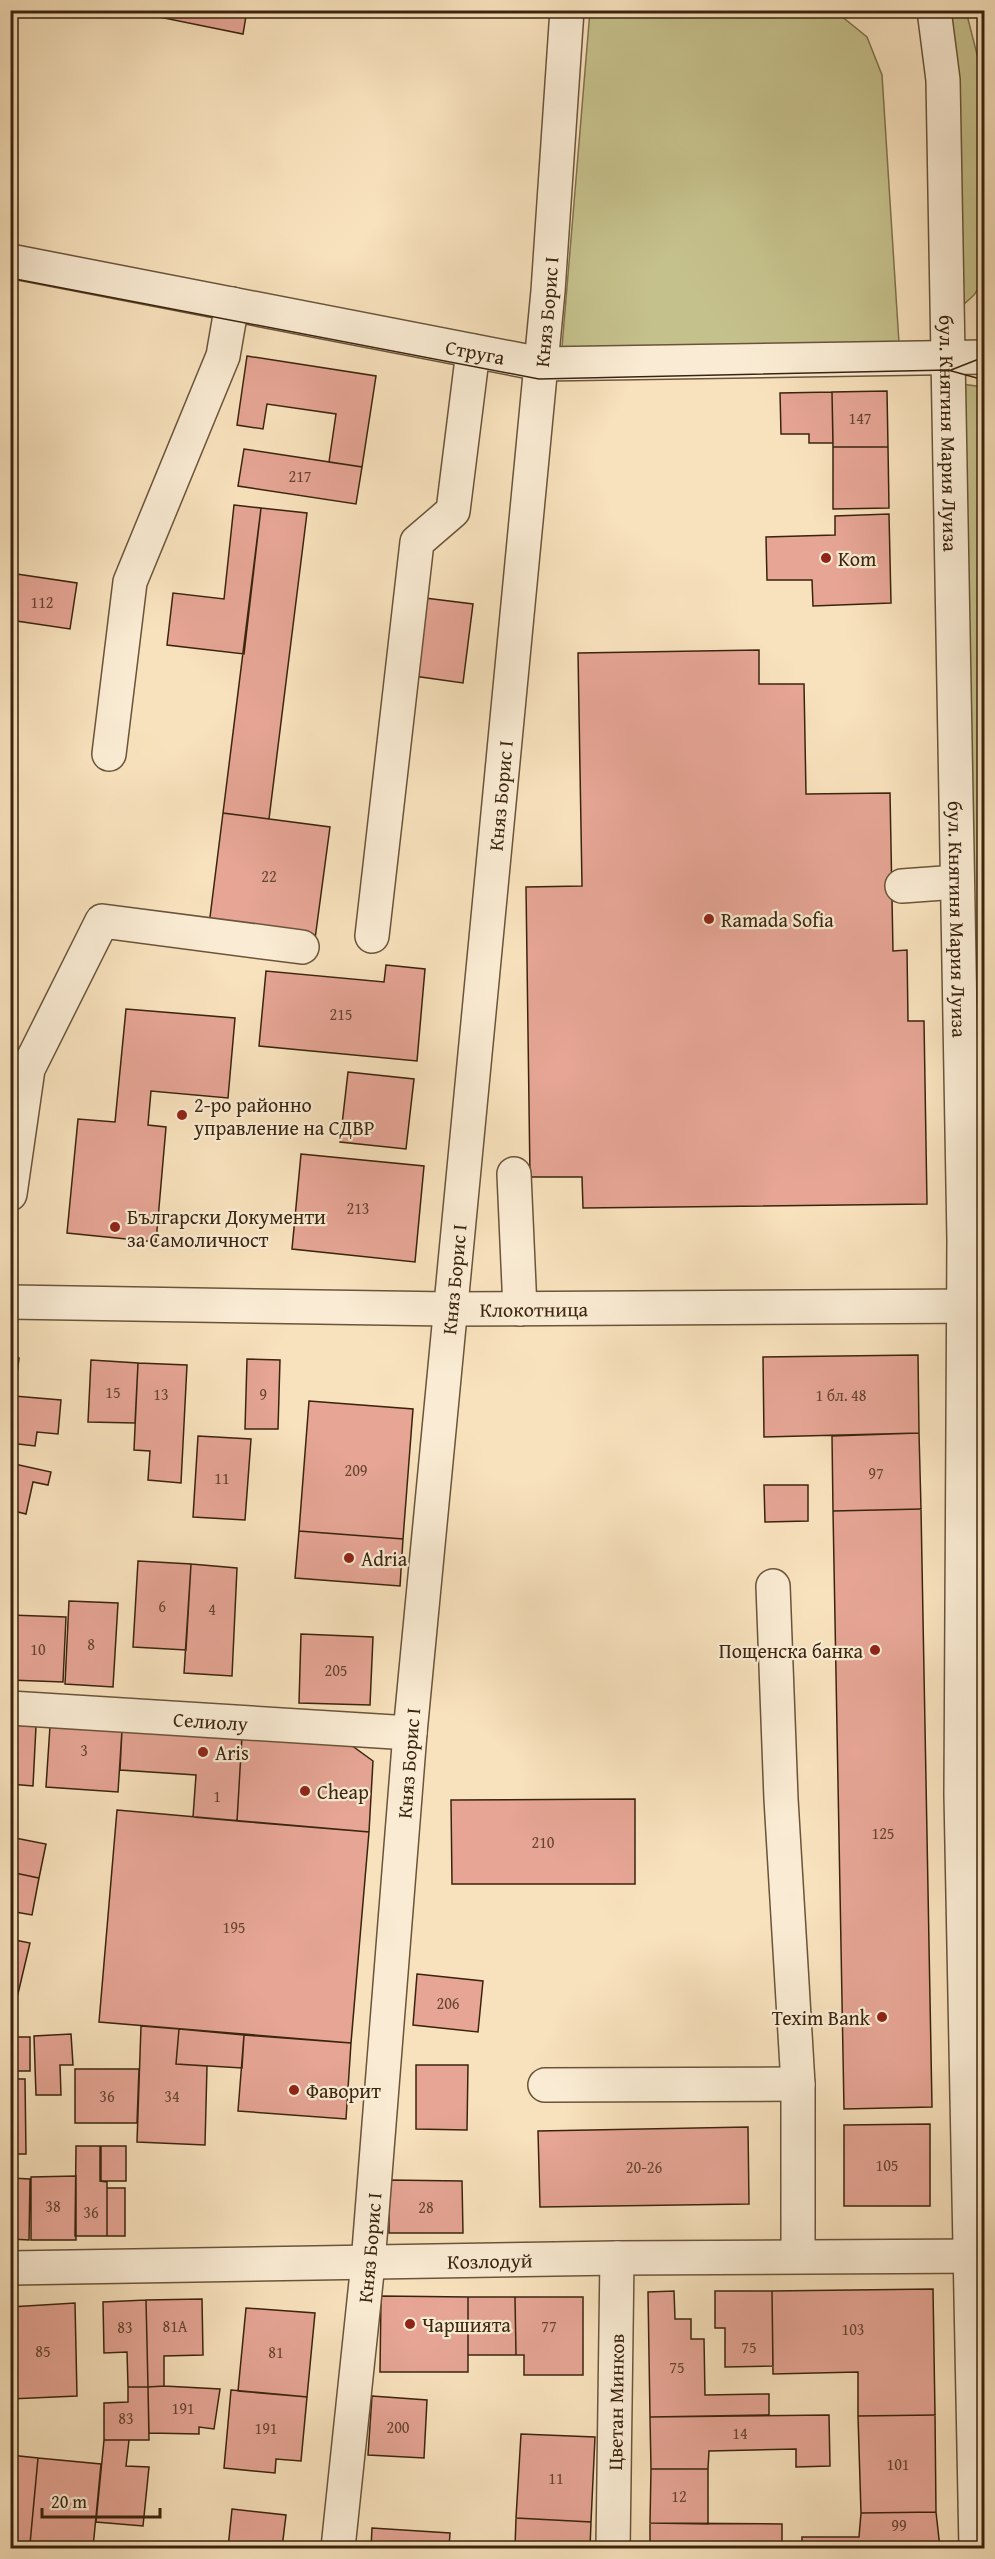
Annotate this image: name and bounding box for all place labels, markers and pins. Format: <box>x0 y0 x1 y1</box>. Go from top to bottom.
place label: Kom <box>838 544 877 573</box>
marker: Kom <box>819 551 833 565</box>
place label: Ramada Sofia <box>721 905 834 934</box>
marker: Ramada Sofia <box>702 912 716 926</box>
place label: 2-ро районно управление на СДВР <box>193 1090 374 1142</box>
marker: 2-ро районно управление на СДВР <box>175 1108 189 1122</box>
place label: Български Документи за Самоличност <box>127 1202 326 1254</box>
marker: Български Документи за Самоличност <box>108 1220 122 1234</box>
place label: Adria <box>361 1544 408 1573</box>
marker: Adria <box>342 1551 356 1565</box>
place label: Пощенска банка <box>719 1636 863 1665</box>
marker: Пощенска банка <box>868 1643 882 1657</box>
place label: Aris <box>215 1738 249 1767</box>
marker: Aris <box>196 1745 210 1759</box>
place label: Cheap <box>317 1777 369 1806</box>
marker: Cheap <box>298 1784 312 1798</box>
place label: Texim Bank <box>772 2003 871 2032</box>
marker: Texim Bank <box>875 2010 889 2024</box>
place label: Фаворит <box>306 2076 381 2105</box>
marker: Фаворит <box>287 2083 301 2097</box>
place label: Чаршията <box>422 2310 511 2339</box>
marker: Чаршията <box>403 2317 417 2331</box>

